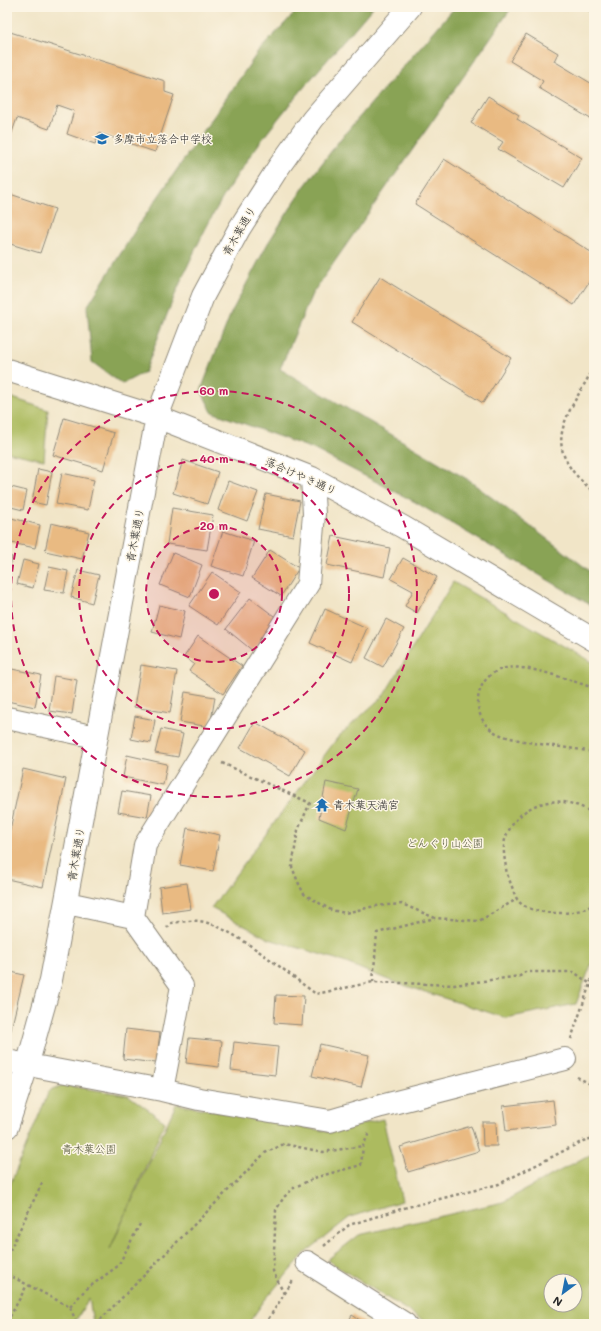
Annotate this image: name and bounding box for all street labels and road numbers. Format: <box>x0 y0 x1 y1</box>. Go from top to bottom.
street label: 青木葉通り <box>218 203 259 258</box>
street label: 落合けやき通り <box>263 453 339 498</box>
street label: 青木葉通り <box>122 506 147 563</box>
street label: 青木葉通り <box>63 826 88 882</box>

